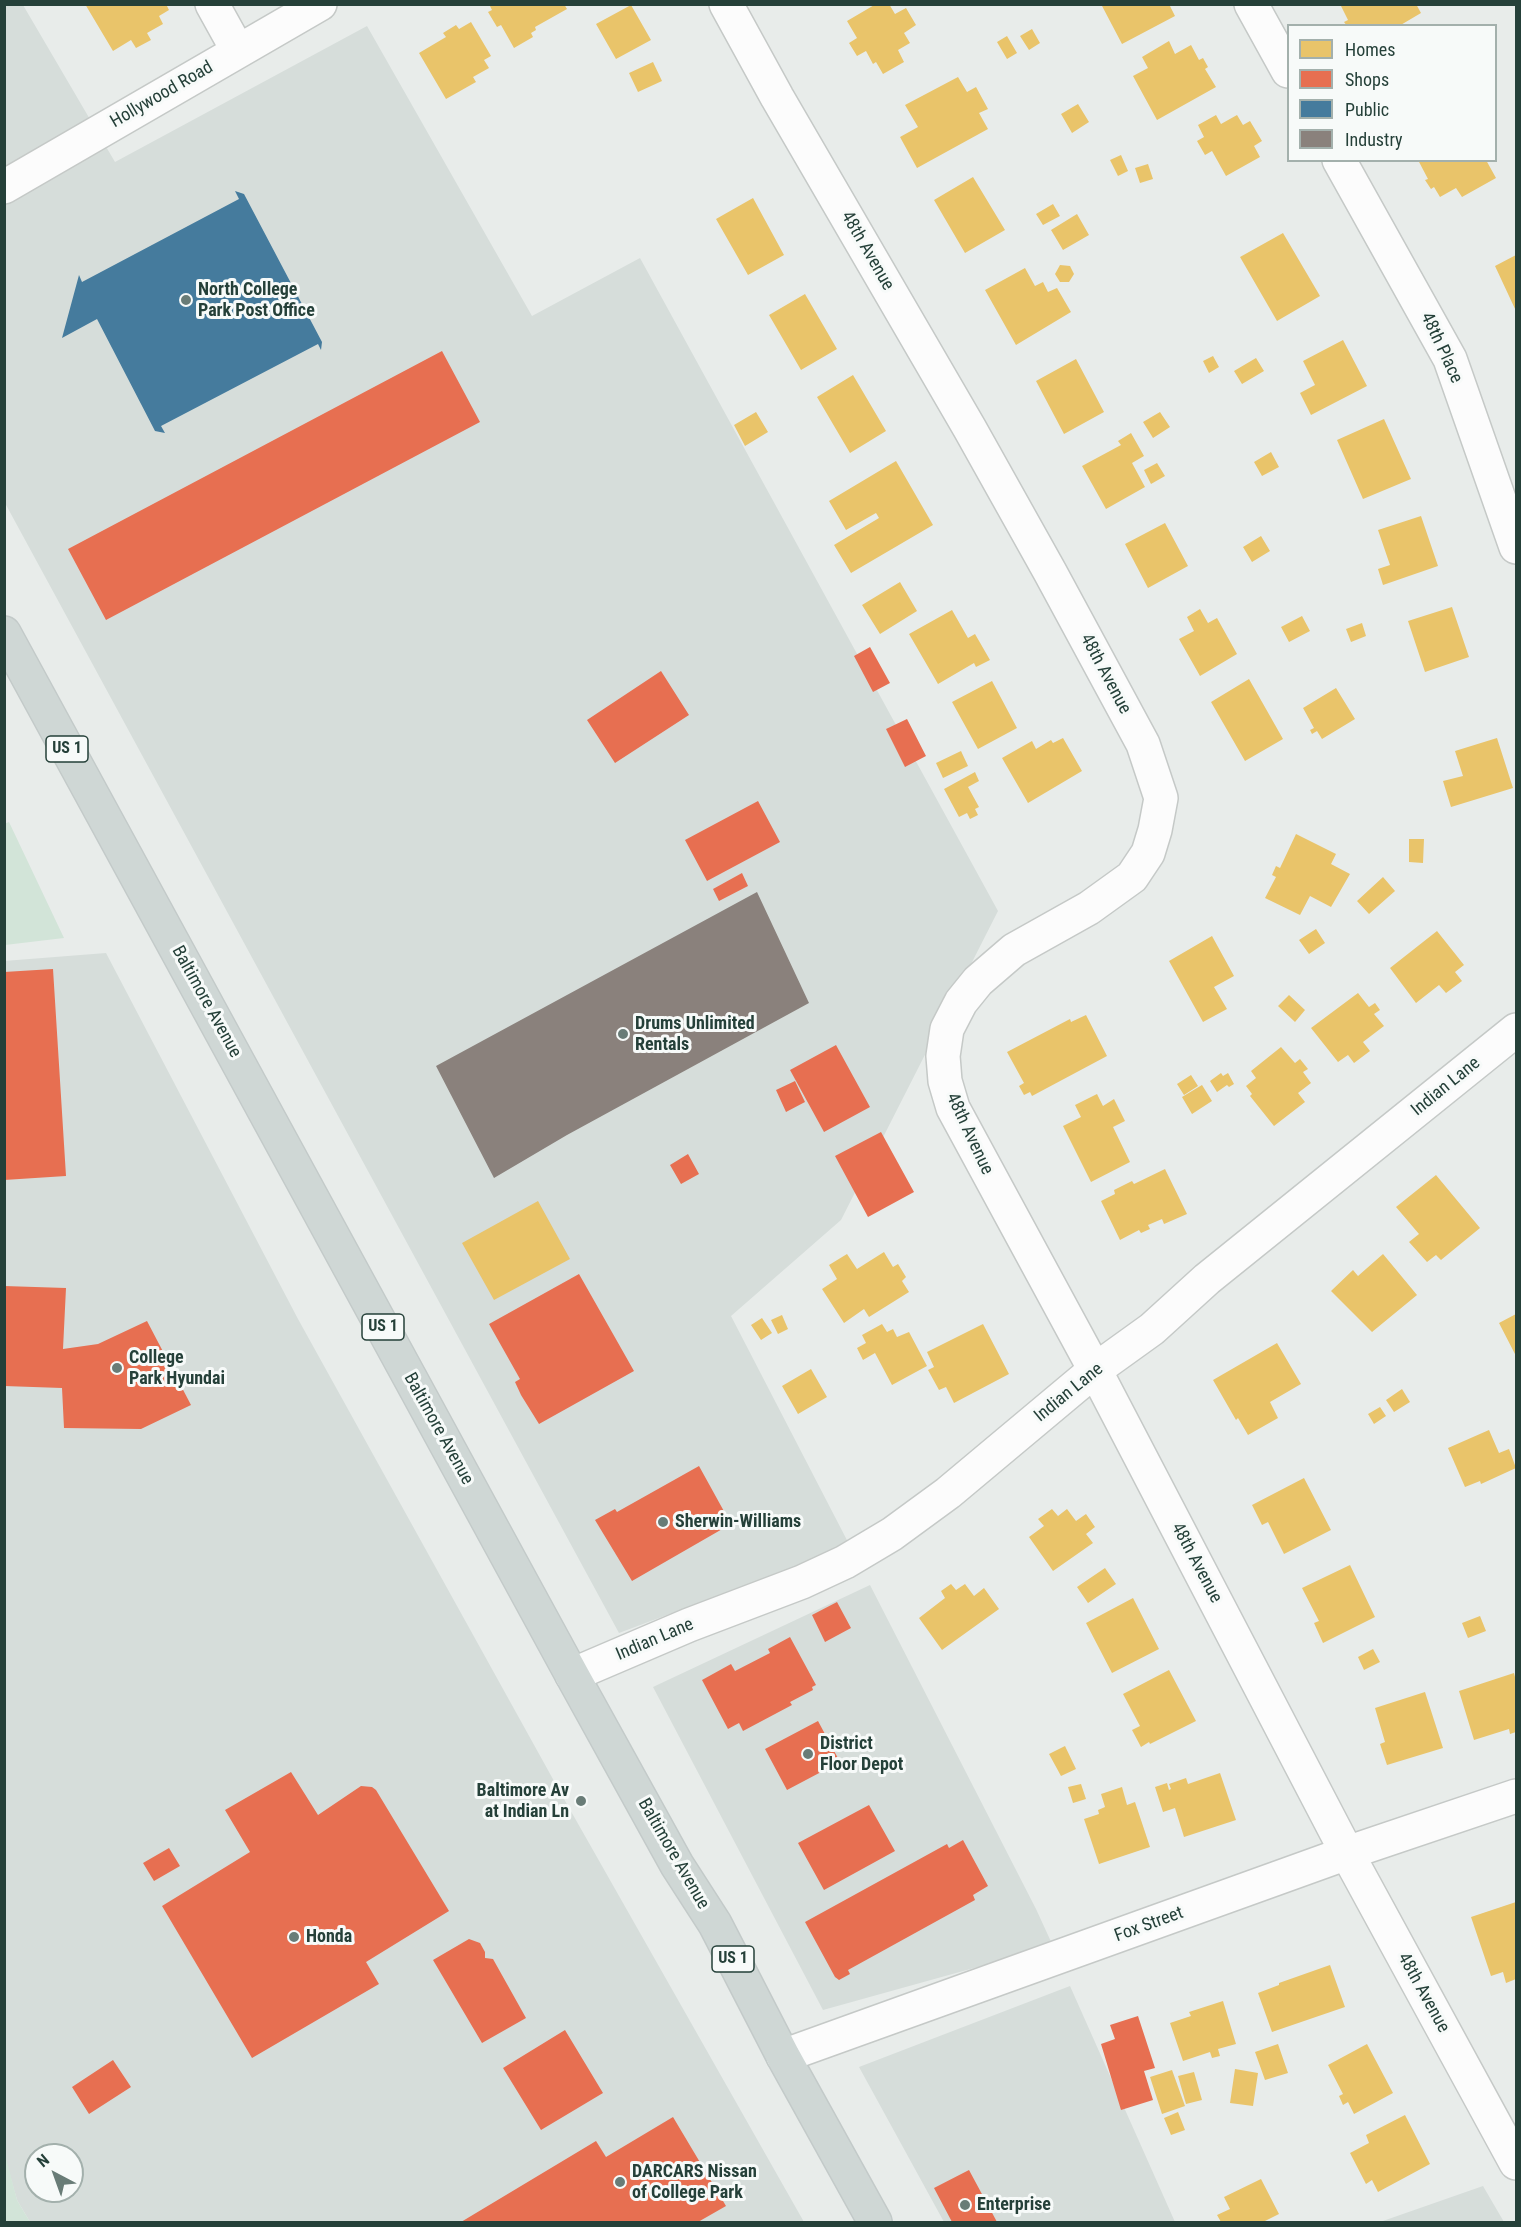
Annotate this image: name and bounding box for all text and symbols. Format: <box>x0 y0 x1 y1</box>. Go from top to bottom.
legend <box>1287 24 1497 162</box>
text: Homes <box>1345 39 1395 60</box>
street label: Hollywood Road <box>107 57 217 133</box>
text: Shops <box>1345 69 1389 90</box>
text: Public <box>1345 99 1389 120</box>
text: Industry <box>1345 129 1403 150</box>
street label: 48th Avenue <box>836 208 898 294</box>
place label: North College Park Post Office <box>198 279 315 322</box>
marker: North College Park Post Office <box>179 293 193 307</box>
street label: 48th Place <box>1415 309 1467 387</box>
street label: 48th Avenue <box>1075 630 1135 718</box>
road number: US 1 <box>46 736 88 762</box>
street label: Baltimore Avenue <box>166 942 246 1062</box>
place label: Drums Unlimited Rentals <box>635 1013 755 1056</box>
marker: Drums Unlimited Rentals <box>616 1027 630 1041</box>
street label: Indian Lane <box>1407 1053 1485 1121</box>
street label: 48th Avenue <box>941 1090 997 1178</box>
road number: US 1 <box>362 1314 404 1340</box>
place label: College Park Hyundai <box>129 1347 225 1390</box>
street label: Indian Lane <box>1030 1359 1108 1427</box>
marker: College Park Hyundai <box>110 1361 124 1375</box>
street label: Baltimore Avenue <box>398 1369 478 1489</box>
place label: Sherwin-Williams <box>675 1511 801 1533</box>
marker: Sherwin-Williams <box>656 1515 670 1529</box>
street label: 48th Avenue <box>1166 1519 1226 1607</box>
street label: Indian Lane <box>613 1614 697 1666</box>
place label: District Floor Depot <box>820 1733 903 1776</box>
marker: District Floor Depot <box>801 1747 815 1761</box>
place label: Baltimore Av at Indian Ln <box>477 1780 569 1822</box>
marker: Baltimore Av at Indian Ln <box>574 1794 588 1808</box>
street label: Baltimore Avenue <box>633 1795 713 1913</box>
street label: Fox Street <box>1112 1903 1186 1947</box>
place label: Honda <box>306 1926 352 1948</box>
marker: Honda <box>287 1930 301 1944</box>
road number: US 1 <box>712 1946 754 1972</box>
street label: 48th Avenue <box>1392 1949 1454 2037</box>
north arrow <box>24 2143 84 2203</box>
text: N <box>33 2150 53 2171</box>
place label: DARCARS Nissan of College Park <box>632 2161 757 2204</box>
marker: DARCARS Nissan of College Park <box>613 2175 627 2189</box>
place label: Enterprise <box>977 2194 1051 2216</box>
marker: Enterprise <box>958 2198 972 2212</box>

